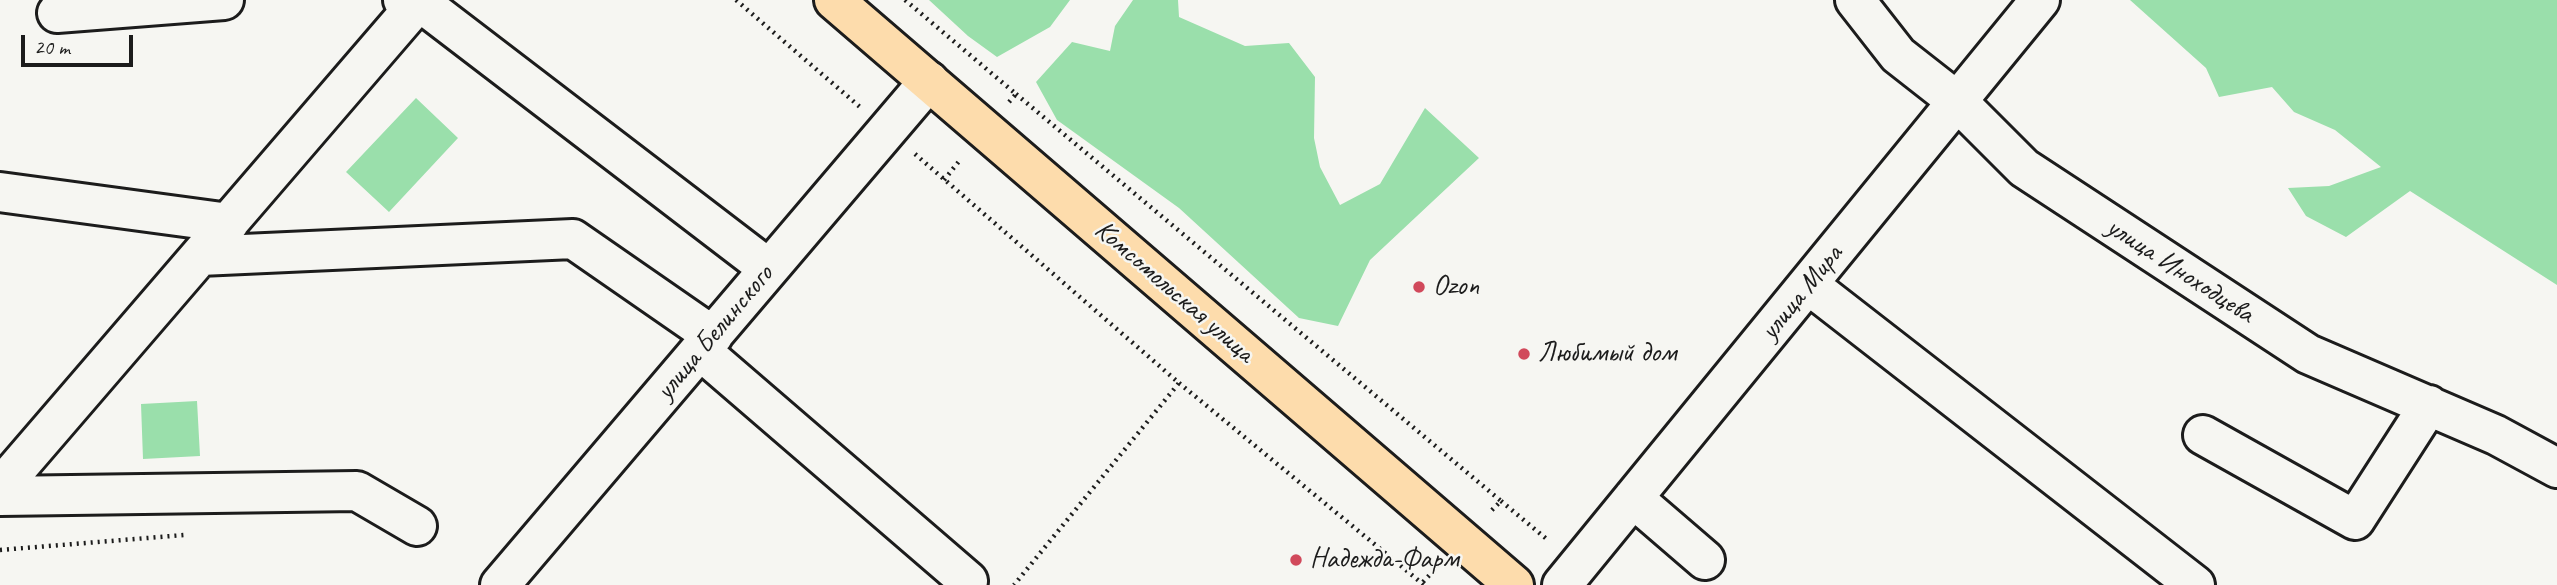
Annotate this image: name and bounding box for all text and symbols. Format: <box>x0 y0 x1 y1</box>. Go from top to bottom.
scale bar <box>24 21 136 65</box>
text: 20 m <box>34 34 70 60</box>
street label: улица Иноходцева <box>2100 211 2260 331</box>
street label: Комсомольская улица <box>1087 214 1261 370</box>
street label: улица Мира <box>1754 239 1850 347</box>
street label: улица Белинского <box>649 259 781 407</box>
place label: Ozon <box>1433 270 1479 304</box>
marker: Ozon <box>1411 279 1427 295</box>
place label: Любимый дом <box>1538 337 1676 371</box>
marker: Любимый дом <box>1516 346 1532 362</box>
place label: Надежда-Фарм <box>1310 543 1458 577</box>
marker: Надежда-Фарм <box>1288 552 1304 568</box>

